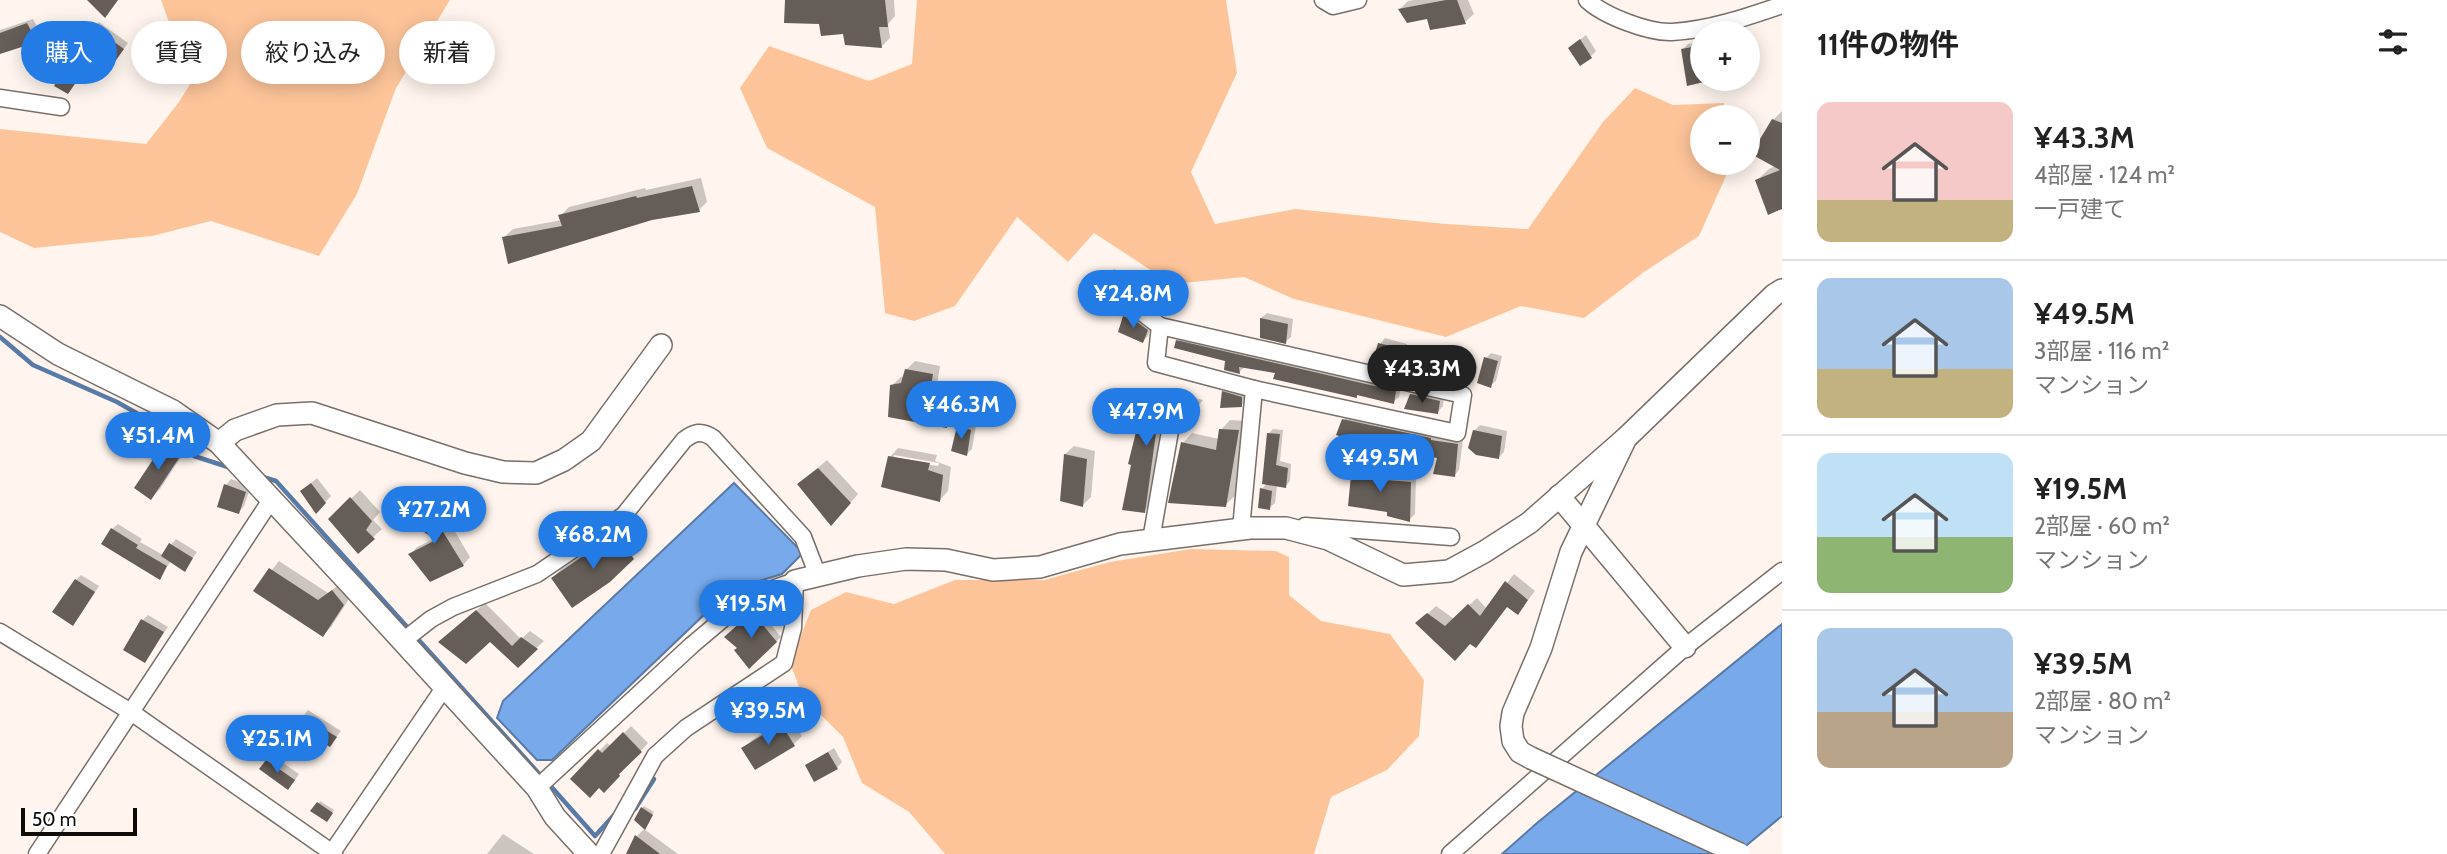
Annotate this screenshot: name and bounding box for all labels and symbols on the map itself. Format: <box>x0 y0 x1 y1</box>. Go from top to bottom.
pin: ¥24.8M <box>1076 270 1190 330</box>
pin: ¥43.3M <box>1365 346 1479 405</box>
pin: ¥46.3M <box>904 382 1018 441</box>
pin: ¥47.9M <box>1089 388 1203 448</box>
pin: ¥51.4M <box>101 412 215 472</box>
pin: ¥49.5M <box>1323 434 1437 494</box>
pin: ¥27.2M <box>377 486 491 546</box>
pin: ¥68.2M <box>536 512 650 571</box>
pin: ¥19.5M <box>694 580 808 640</box>
pin: ¥39.5M <box>711 688 825 747</box>
pin: ¥25.1M <box>220 716 334 775</box>
scale bar <box>21 805 136 837</box>

